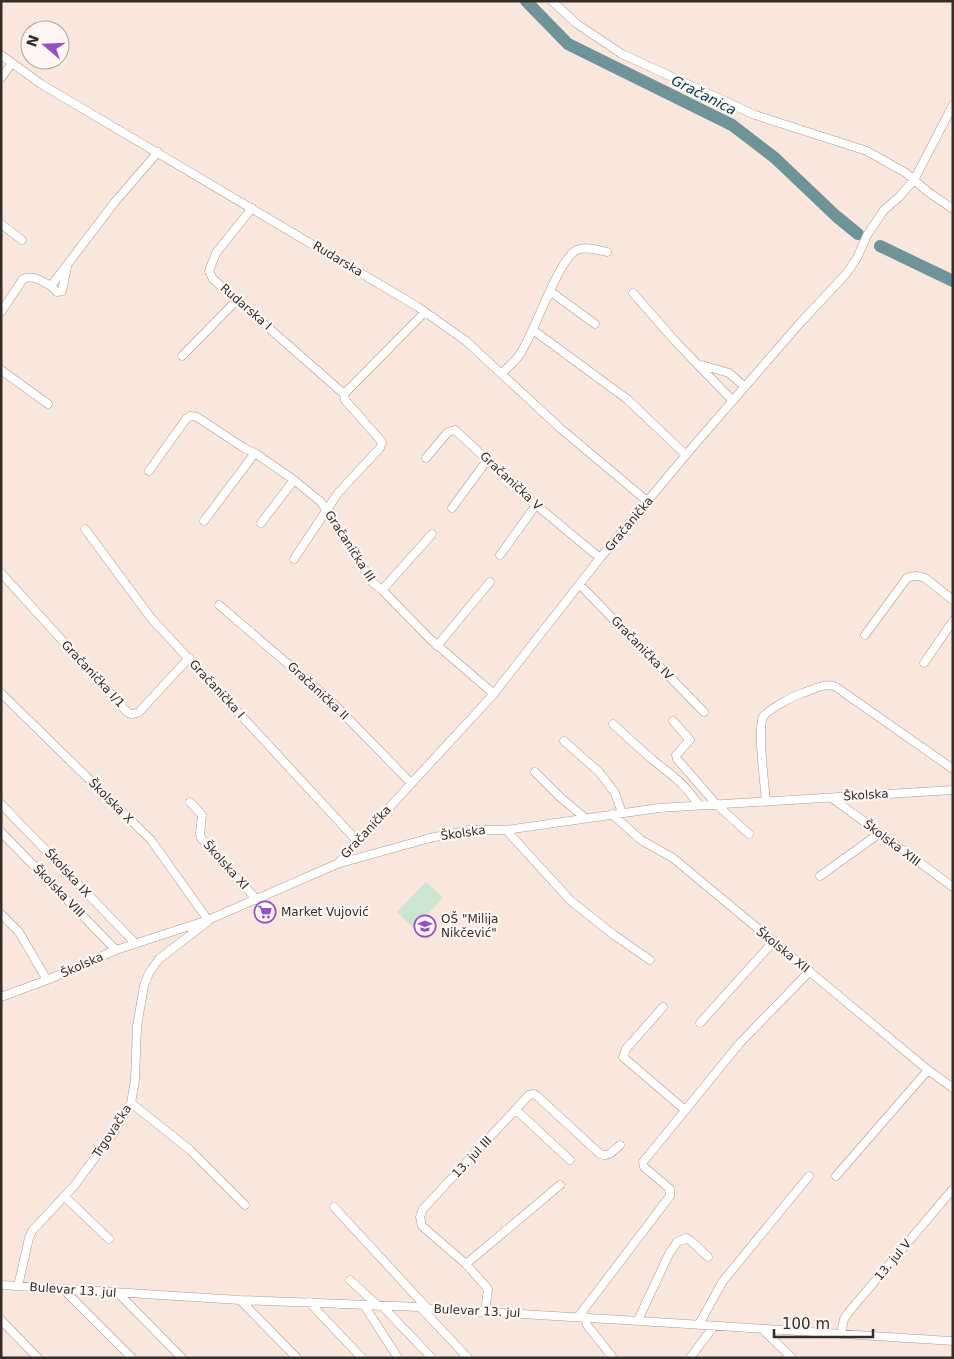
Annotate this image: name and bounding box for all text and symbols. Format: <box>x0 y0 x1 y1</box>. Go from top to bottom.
north arrow <box>20 20 70 70</box>
text: N <box>23 33 42 49</box>
water label: Gračanica <box>669 72 739 118</box>
street label: Rudarska <box>311 239 365 279</box>
street label: Rudarska I <box>218 281 274 333</box>
street label: Gračanička V <box>477 449 545 514</box>
street label: Gračanička <box>602 494 656 554</box>
street label: Gračanička III <box>322 508 378 584</box>
street label: Gračanička IV <box>608 613 676 683</box>
street label: Gračanička I/1 <box>58 638 128 710</box>
street label: Gračanička I <box>186 657 248 721</box>
street label: Gračanička II <box>285 659 351 723</box>
street label: Školska X <box>86 775 137 826</box>
street label: Školska <box>843 785 889 804</box>
street label: Gračanička <box>338 803 394 861</box>
street label: Školska XIII <box>861 816 924 869</box>
street label: Školska <box>440 822 486 843</box>
street label: Školska XI <box>200 837 252 892</box>
street label: Školska IX <box>42 845 95 900</box>
street label: Školska VIII <box>30 861 88 920</box>
supermarket icon: Market Vujović <box>253 900 277 924</box>
place label: Market Vujović <box>281 905 369 919</box>
place label: OŠ "Milija Nikčević" <box>441 911 498 940</box>
school or university icon: OŠ "Milija Nikčević" <box>413 914 437 938</box>
street label: Školska XII <box>754 924 813 976</box>
street label: Školska <box>58 949 105 981</box>
street label: Trgovačka <box>89 1102 134 1161</box>
street label: 13. jul III <box>449 1133 495 1181</box>
street label: 13. jul V <box>872 1236 915 1283</box>
street label: Bulevar 13. jul <box>29 1280 117 1300</box>
street label: Bulevar 13. jul <box>433 1302 521 1320</box>
scale bar <box>774 1306 873 1338</box>
text: 100 m <box>782 1315 830 1333</box>

